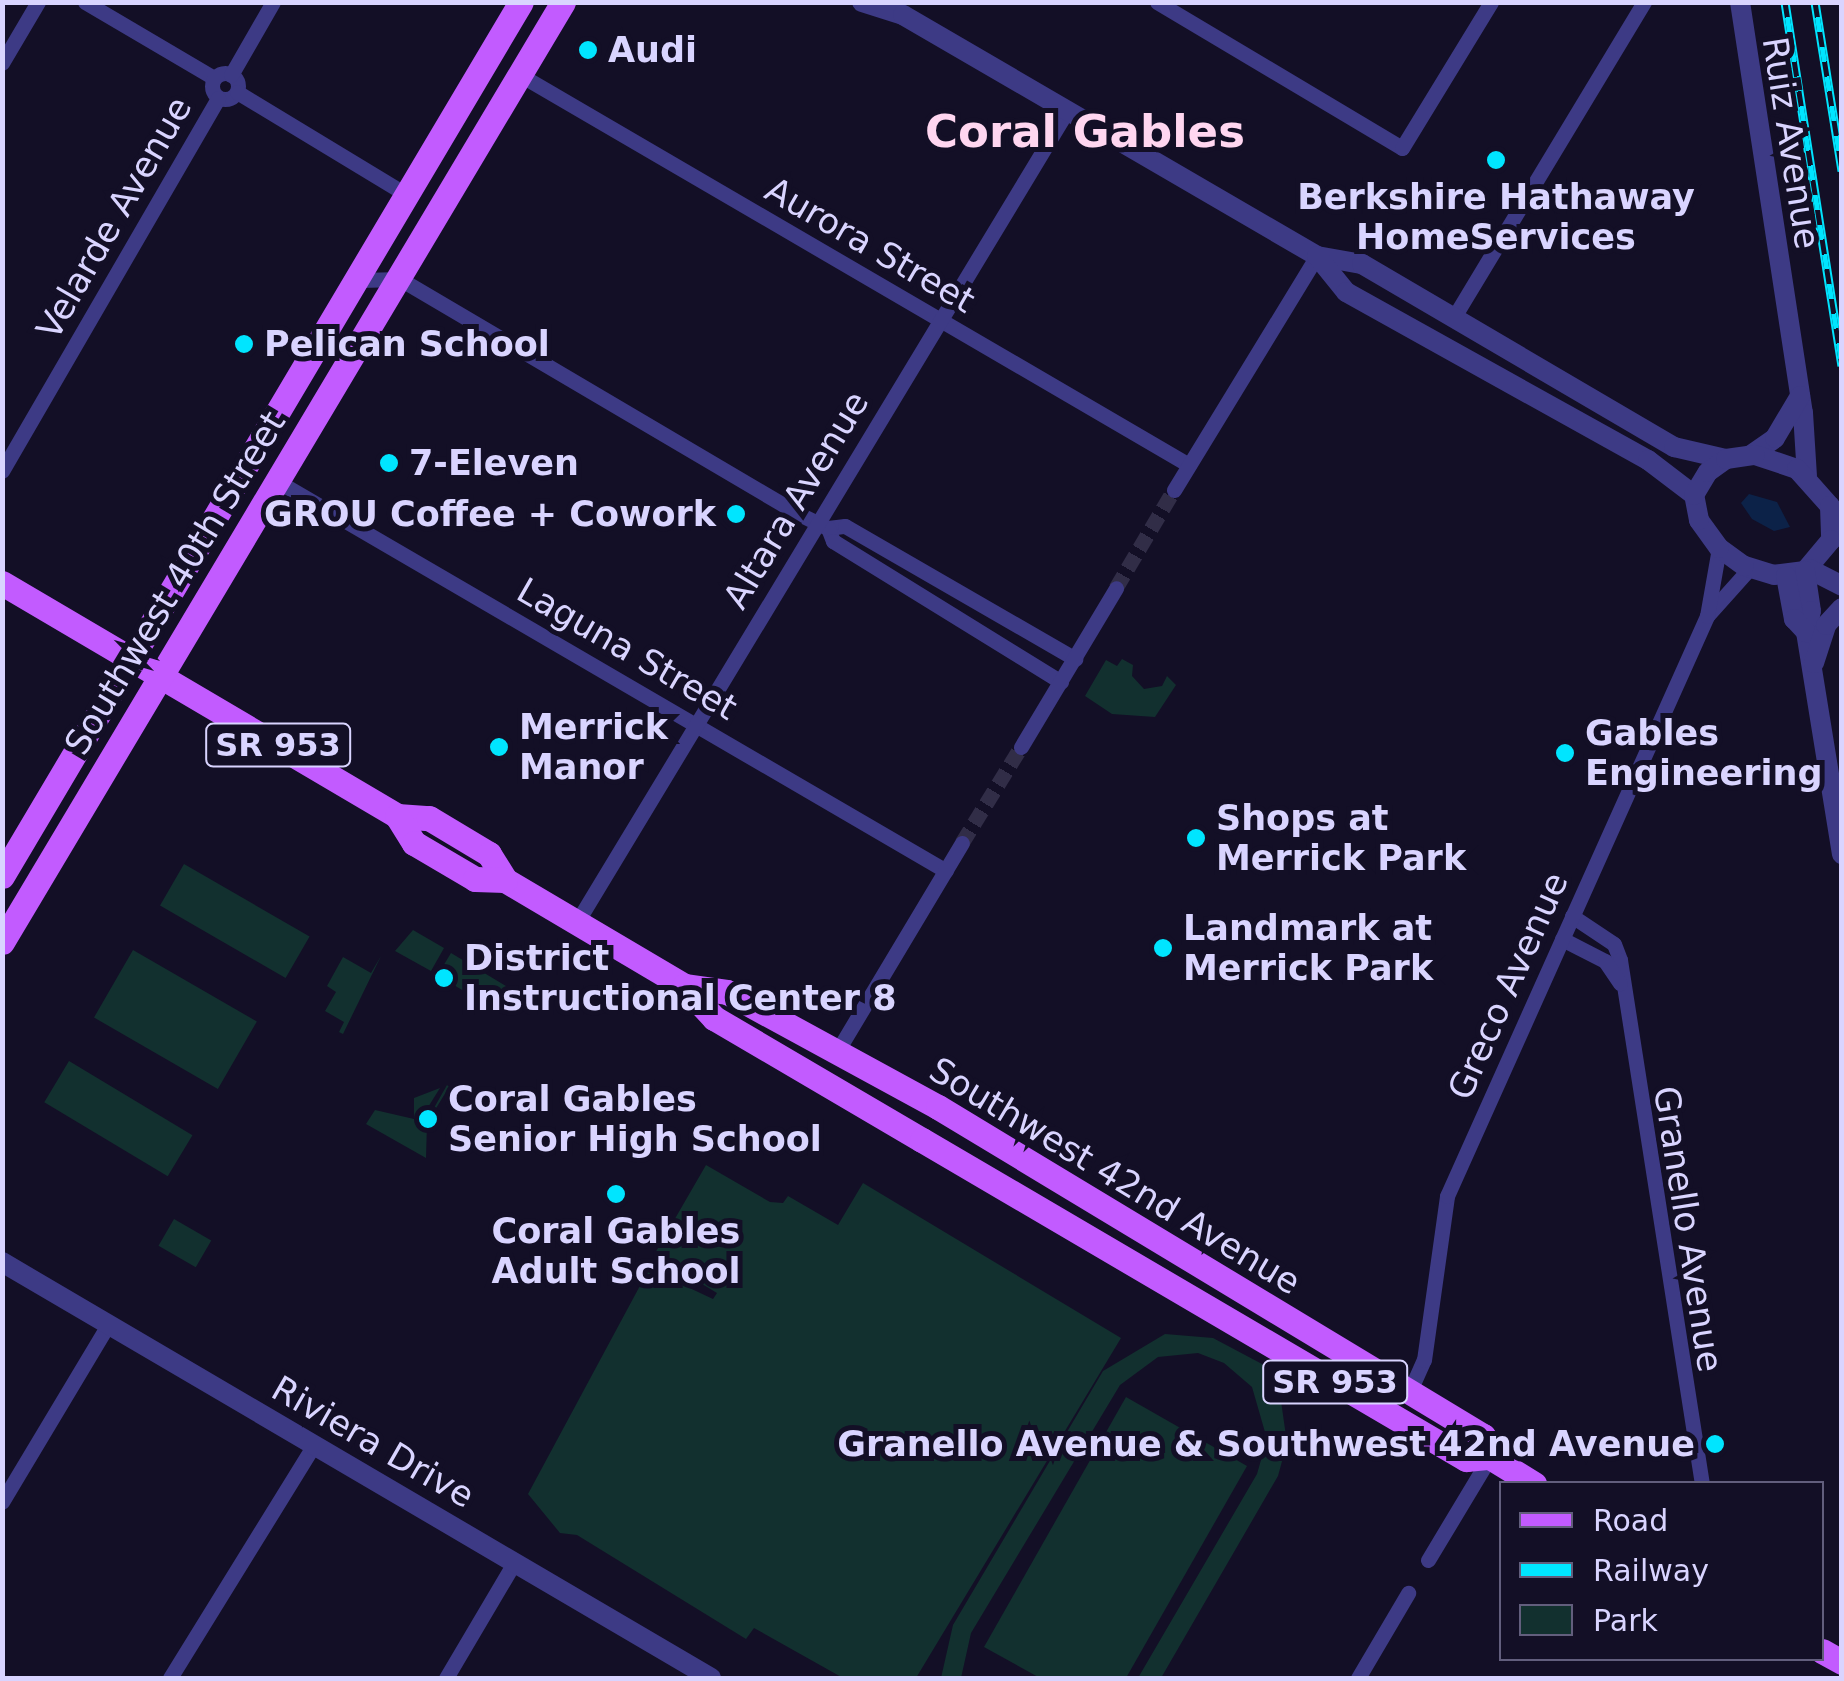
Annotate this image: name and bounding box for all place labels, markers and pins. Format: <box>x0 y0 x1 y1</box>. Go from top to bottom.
place label: Audi <box>608 29 697 71</box>
marker: Audi <box>577 39 599 61</box>
marker: Berkshire Hathaway HomeServices <box>1485 149 1507 171</box>
place label: Berkshire Hathaway HomeServices <box>1297 176 1695 258</box>
place label: Pelican School <box>264 323 550 365</box>
marker: Pelican School <box>233 333 255 355</box>
place label: 7-Eleven <box>409 442 579 484</box>
marker: 7-Eleven <box>378 452 400 474</box>
place label: GROU Coffee + Cowork <box>264 493 716 535</box>
marker: GROU Coffee + Cowork <box>725 503 747 525</box>
place label: Merrick Manor <box>519 706 668 788</box>
place label: Gables Engineering <box>1585 712 1822 794</box>
marker: Merrick Manor <box>488 736 510 758</box>
marker: Gables Engineering <box>1554 742 1576 764</box>
place label: Shops at Merrick Park <box>1216 797 1466 879</box>
marker: Shops at Merrick Park <box>1185 827 1207 849</box>
place label: Landmark at Merrick Park <box>1183 907 1433 989</box>
place label: District Instructional Center 8 <box>464 937 897 1019</box>
marker: Landmark at Merrick Park <box>1152 937 1174 959</box>
marker: District Instructional Center 8 <box>433 967 455 989</box>
place label: Coral Gables Senior High School <box>448 1078 822 1160</box>
marker: Coral Gables Senior High School <box>417 1108 439 1130</box>
marker: Coral Gables Adult School <box>605 1183 627 1205</box>
place label: Coral Gables Adult School <box>492 1210 740 1292</box>
place label: Granello Avenue & Southwest 42nd Avenue <box>837 1423 1695 1465</box>
marker: Granello Avenue & Southwest 42nd Avenue <box>1704 1433 1726 1455</box>

